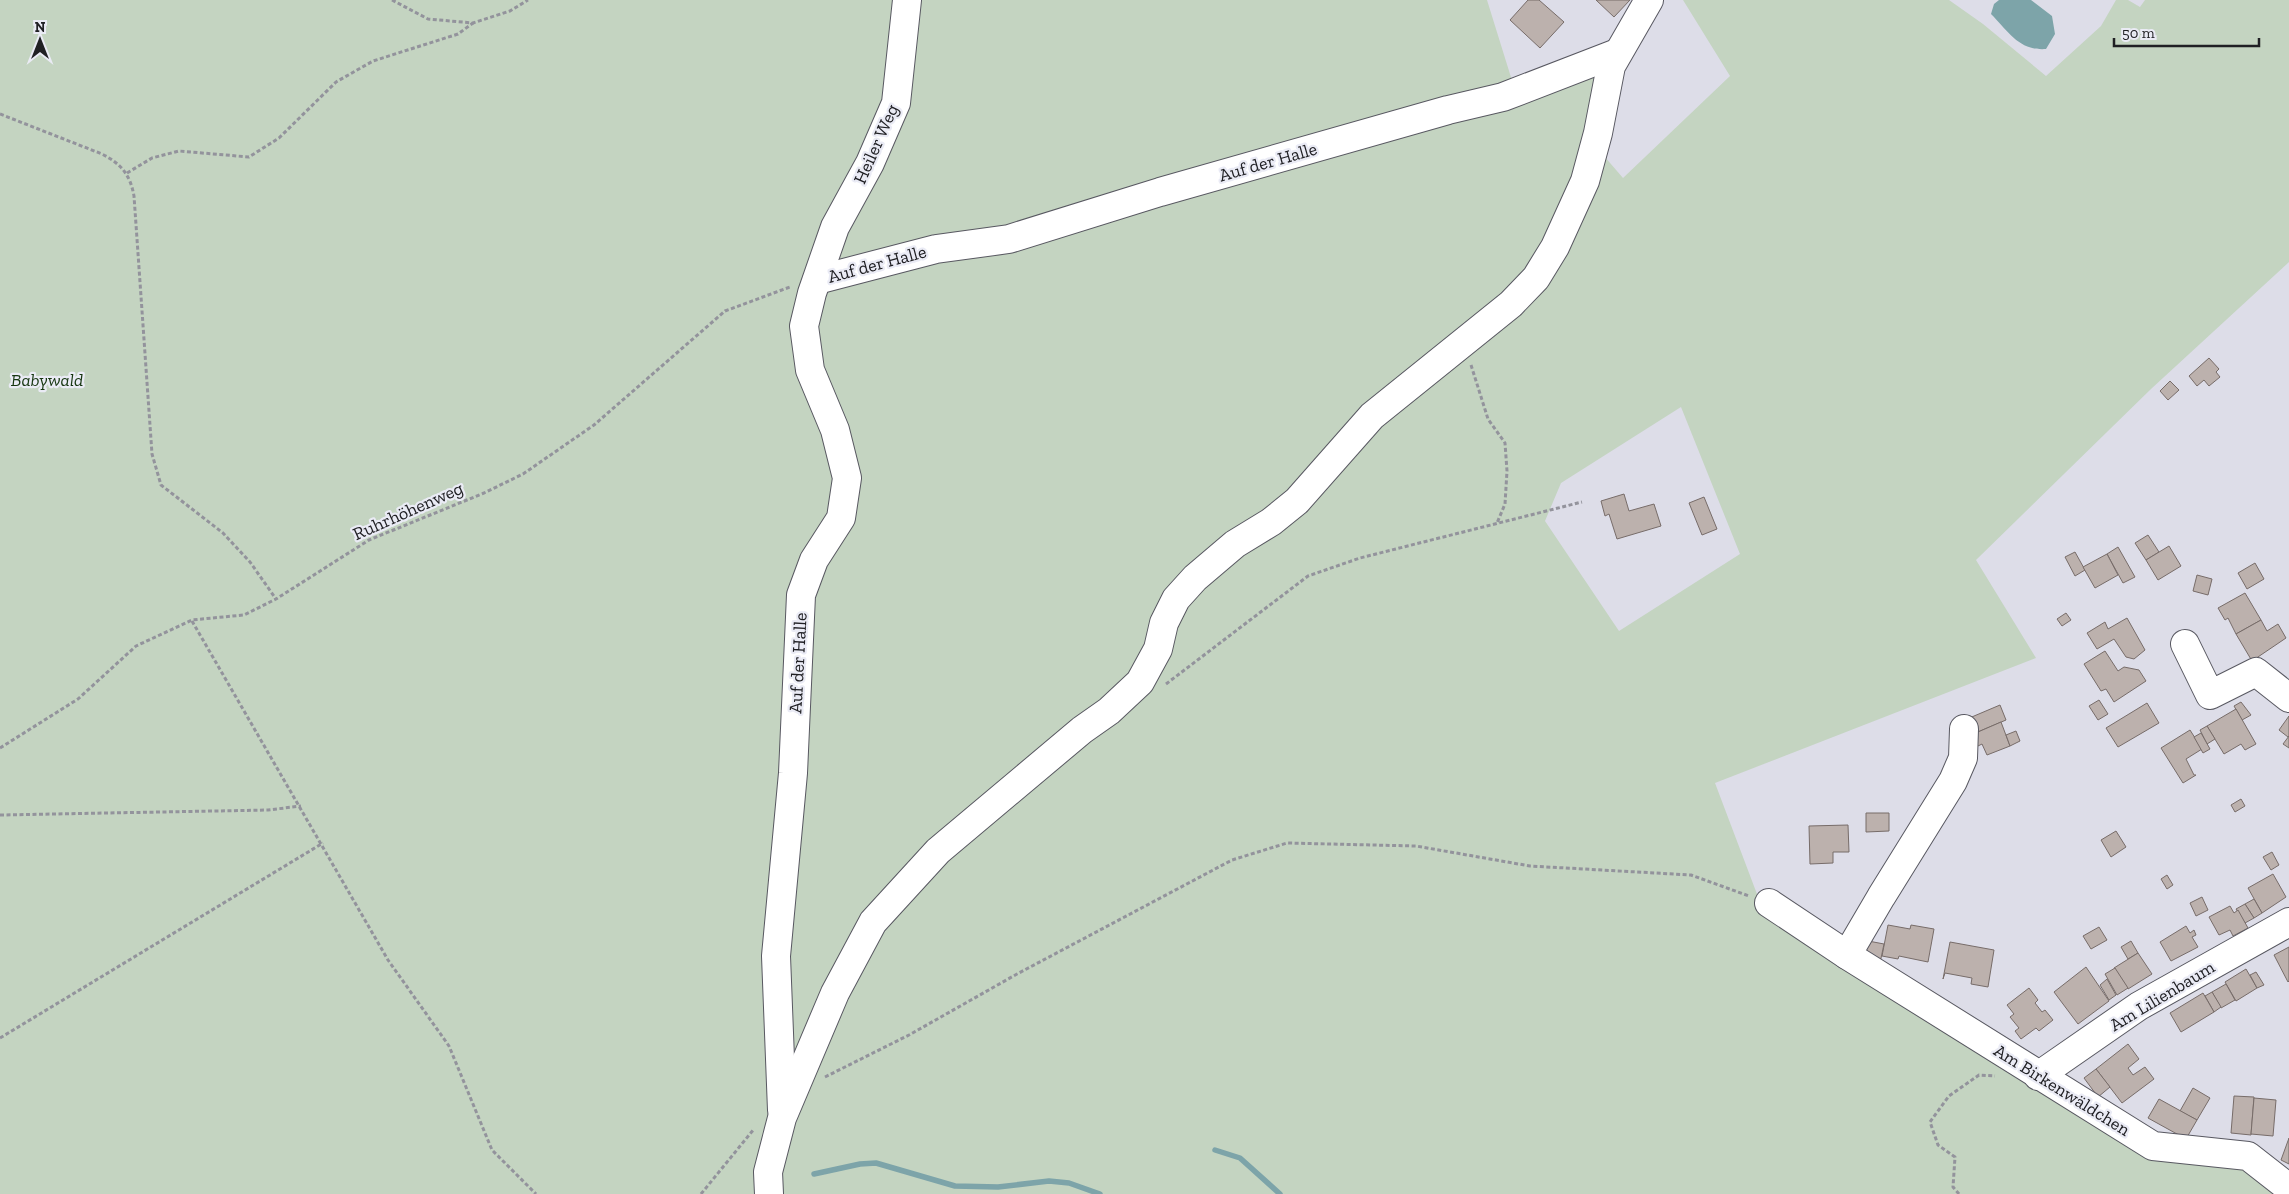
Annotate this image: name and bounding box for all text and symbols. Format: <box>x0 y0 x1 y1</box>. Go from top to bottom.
north arrow <box>15 15 65 65</box>
scale bar <box>2114 15 2259 47</box>
text: N <box>35 19 46 36</box>
text: 50 m <box>2122 24 2155 42</box>
street label: Heiler Weg <box>849 101 903 187</box>
street label: Auf der Halle <box>1216 137 1320 187</box>
street label: Auf der Halle <box>825 240 929 288</box>
park label: Babywald <box>11 369 83 391</box>
street label: Ruhrhöhenweg <box>349 477 467 545</box>
street label: Auf der Halle <box>784 612 812 714</box>
street label: Am Lilienbaum <box>2105 956 2219 1036</box>
street label: Am Birkenwäldchen <box>1990 1039 2135 1141</box>

